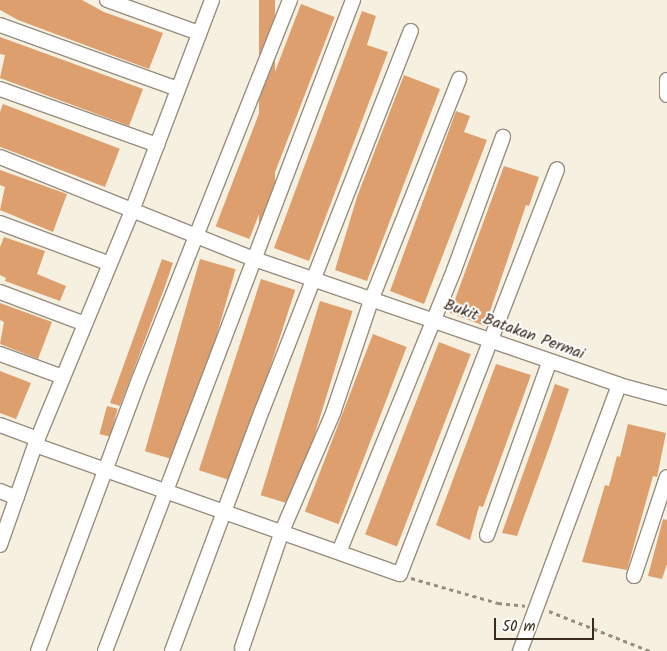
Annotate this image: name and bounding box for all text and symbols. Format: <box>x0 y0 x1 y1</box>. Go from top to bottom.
street label: Bukit Batakan Permai <box>441 296 587 364</box>
scale bar <box>497 608 597 640</box>
text: 50 m <box>502 615 536 639</box>

